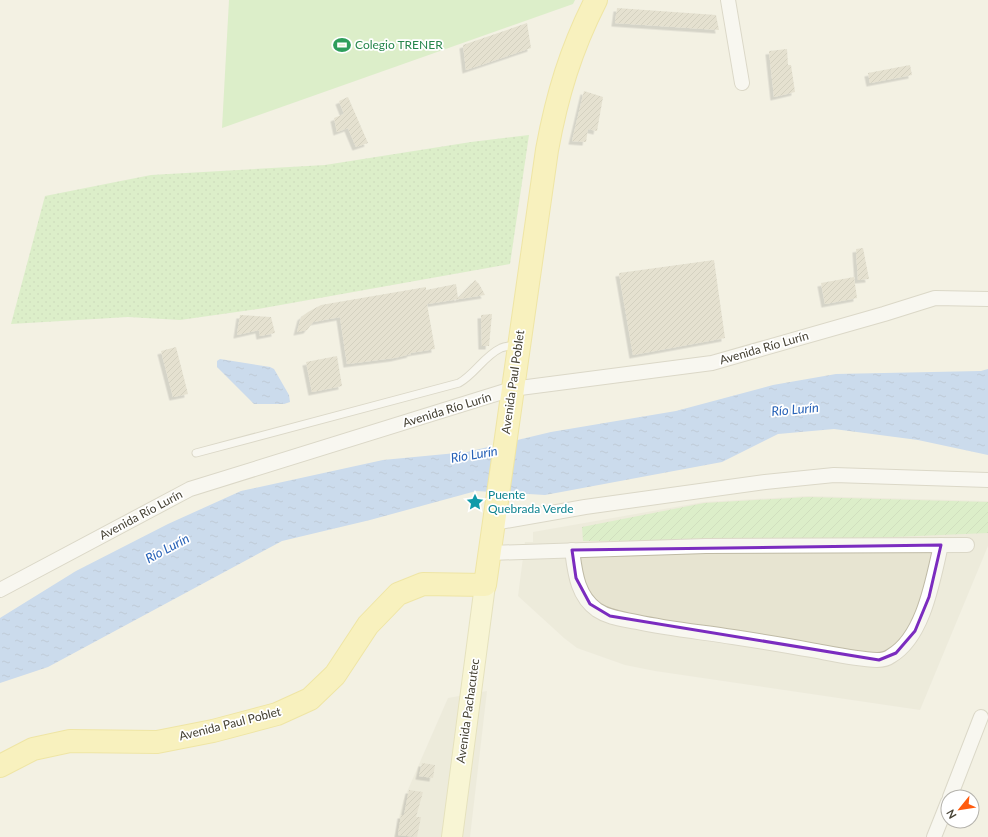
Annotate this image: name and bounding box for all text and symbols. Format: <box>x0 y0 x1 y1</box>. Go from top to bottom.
sports icon: Colegio TRENER <box>332 35 352 55</box>
place label: Colegio TRENER <box>355 37 443 52</box>
street label: Avenida Paul Poblet <box>498 328 527 435</box>
street label: Avenida Río Lurín <box>718 328 810 367</box>
street label: Avenida Río Lurín <box>401 389 493 430</box>
water label: Río Lurín <box>771 399 819 419</box>
water label: Río Lurín <box>449 442 499 466</box>
street label: Avenida Río Lurín <box>97 486 185 543</box>
place label: Puente Quebrada Verde <box>488 487 574 516</box>
place icon: Puente Quebrada Verde <box>465 492 485 512</box>
water label: Río Lurín <box>142 530 192 566</box>
street label: Avenida Pachacutec <box>453 657 482 764</box>
street label: Avenida Paul Poblet <box>177 703 283 743</box>
north arrow <box>940 789 980 829</box>
text: N <box>943 807 959 821</box>

